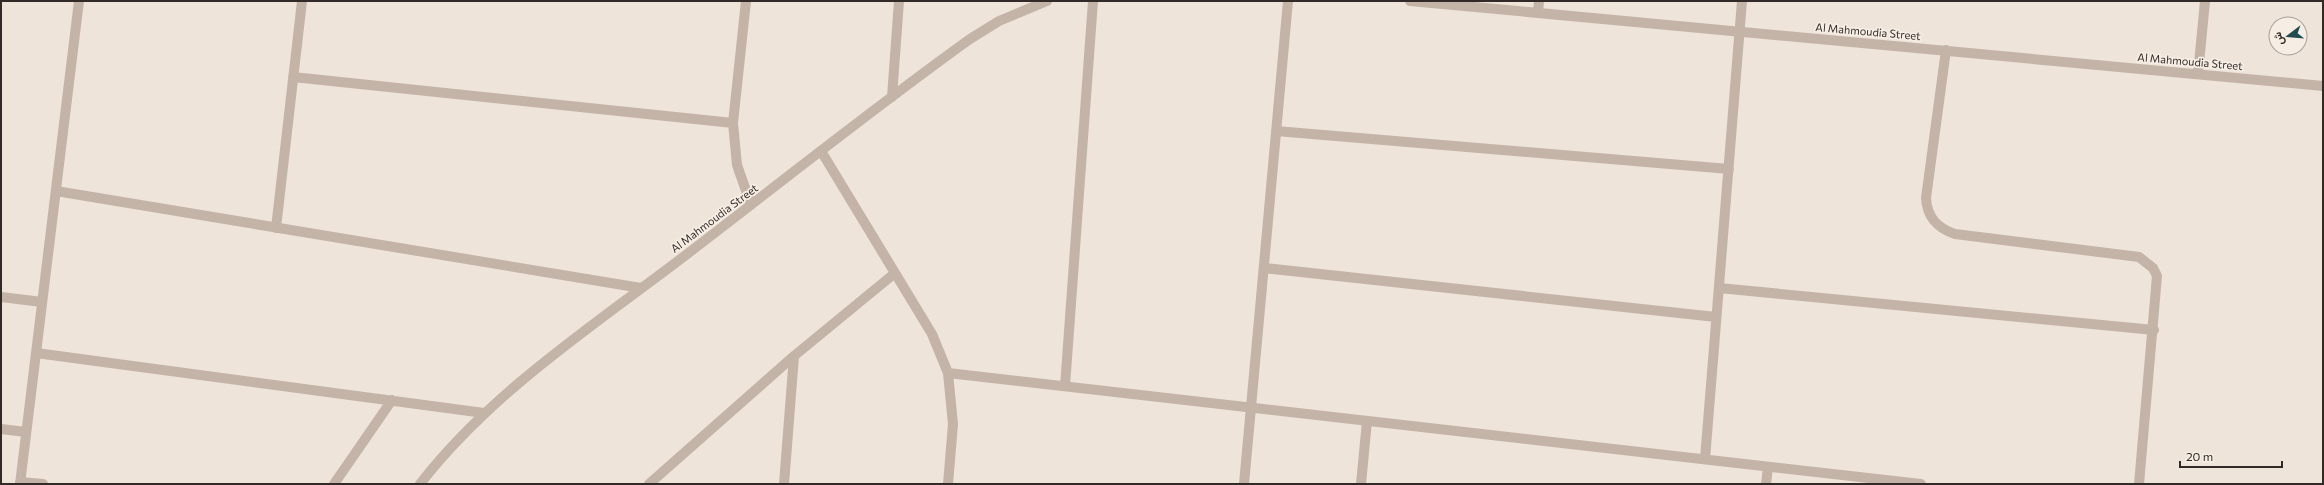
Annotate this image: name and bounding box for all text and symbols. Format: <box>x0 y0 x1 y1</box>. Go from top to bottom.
north arrow <box>2268 16 2308 56</box>
street label: Al Mahmoudia Street <box>1815 20 1922 42</box>
text: ش <box>2270 30 2287 47</box>
street label: Al Mahmoudia Street <box>2137 50 2244 72</box>
street label: Al Mahmoudia Street <box>668 181 760 255</box>
scale bar <box>2180 443 2282 469</box>
text: 20 m <box>2186 449 2213 463</box>

